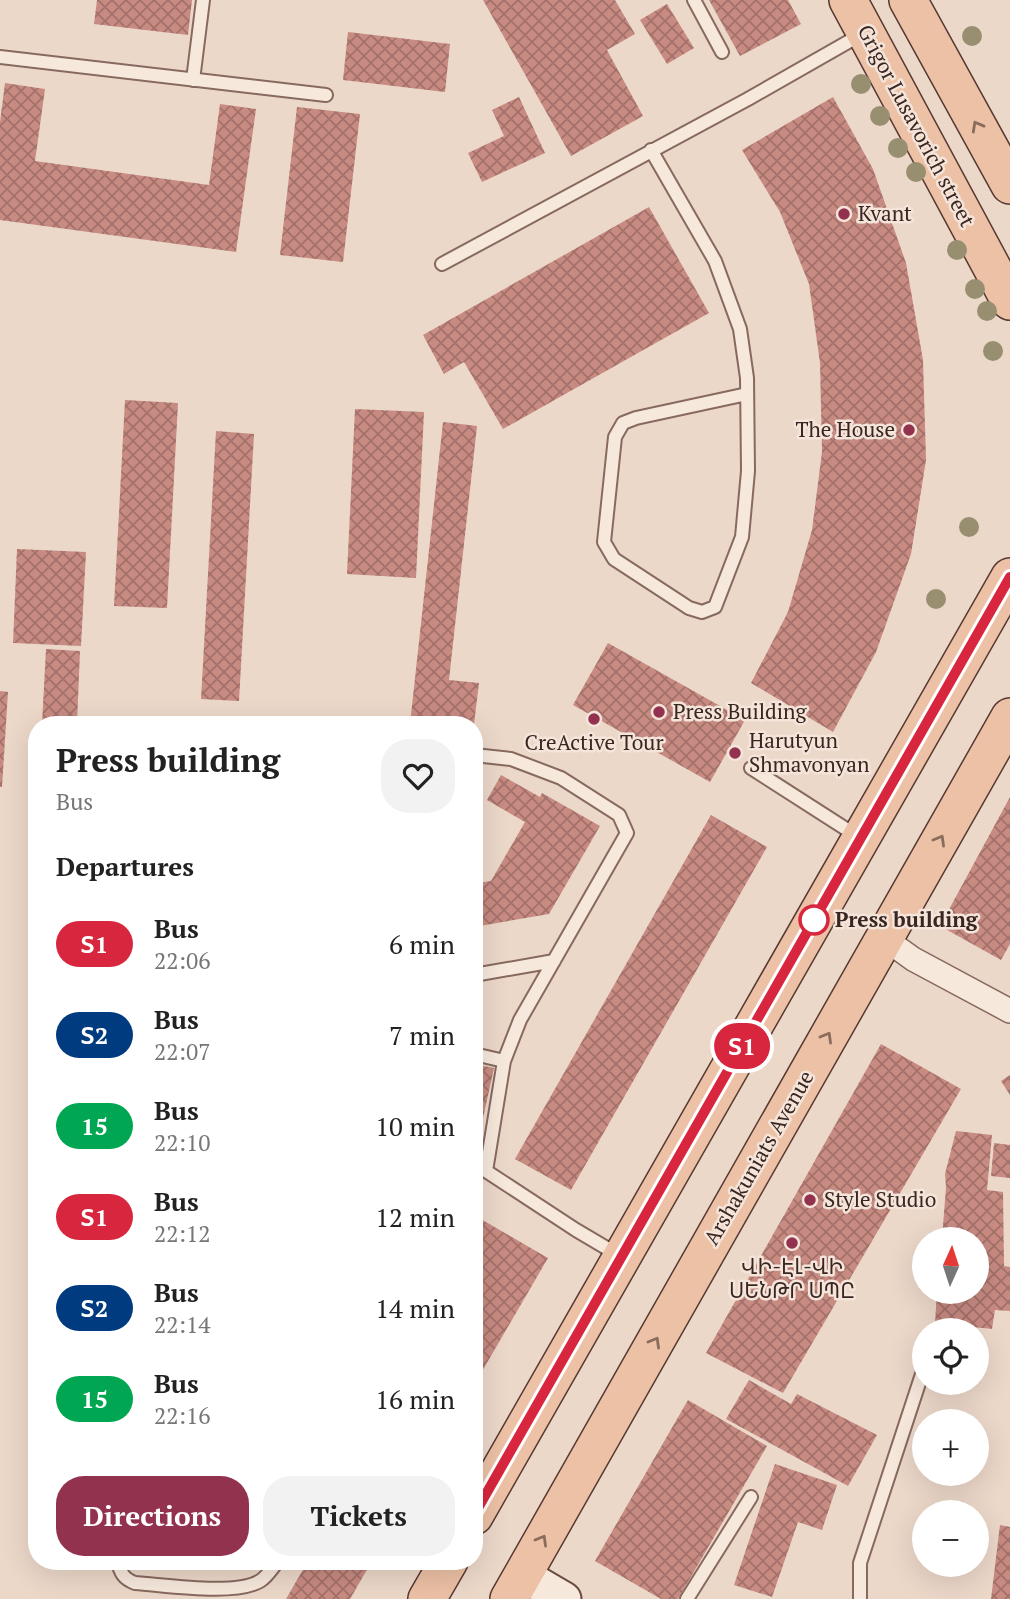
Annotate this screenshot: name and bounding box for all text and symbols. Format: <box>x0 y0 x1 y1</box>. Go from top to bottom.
street label: Grigor Lusavorich street <box>852 19 982 232</box>
one-way arrow <box>972 120 985 133</box>
place label: Kvant <box>858 199 912 227</box>
marker: Kvant <box>836 206 852 222</box>
place label: The House <box>795 415 895 443</box>
marker: The House <box>901 422 917 438</box>
place label: Press Building <box>673 697 807 725</box>
marker: Press Building <box>651 704 667 720</box>
marker: CreActive Tour <box>586 711 602 727</box>
place label: Harutyun Shmavonyan <box>749 726 870 778</box>
place label: CreActive Tour <box>525 728 663 756</box>
text: Press building <box>56 738 280 781</box>
button: heart <box>381 739 455 813</box>
marker: Harutyun Shmavonyan <box>727 745 743 761</box>
text: Bus <box>56 786 93 817</box>
one-way arrow <box>932 834 945 847</box>
text: Departures <box>56 849 194 883</box>
marker: Press building <box>799 905 829 935</box>
place label: Press building <box>835 905 979 933</box>
text: Bus <box>154 911 199 945</box>
text: 6 min <box>389 927 455 961</box>
text: Տ1 <box>81 928 108 960</box>
text: 22:06 <box>154 945 211 976</box>
text: Bus <box>154 1002 199 1036</box>
text: 7 min <box>389 1018 455 1052</box>
text: Տ2 <box>81 1019 108 1051</box>
line badge: Տ1 <box>710 1023 774 1069</box>
text: Տ1 <box>728 1030 756 1062</box>
one-way arrow <box>819 1032 832 1045</box>
text: 22:07 <box>154 1036 211 1067</box>
street label: Arshakuniats Avenue <box>697 1065 820 1250</box>
text: Bus <box>154 1093 199 1127</box>
text: 10 min <box>375 1109 455 1143</box>
text: 15 <box>81 1110 108 1142</box>
text: 22:10 <box>154 1127 211 1158</box>
text: Bus <box>154 1184 199 1218</box>
place label: Style Studio <box>824 1185 936 1213</box>
marker: Style Studio <box>802 1192 818 1208</box>
text: 12 min <box>375 1200 455 1234</box>
text: Տ1 <box>81 1201 108 1233</box>
text: 22:12 <box>154 1218 211 1249</box>
north arrow <box>912 1227 989 1304</box>
map controls <box>912 1227 989 1577</box>
marker: ՎԻ-ԷԼ-ՎԻ ՍԵՆԹՐ ՍՊԸ <box>784 1235 800 1251</box>
place label: ՎԻ-ԷԼ-ՎԻ ՍԵՆԹՐ ՍՊԸ <box>729 1252 855 1304</box>
text: Bus <box>154 1275 199 1309</box>
text: 14 min <box>375 1291 455 1325</box>
text: Տ2 <box>81 1292 108 1324</box>
text: 22:14 <box>154 1309 211 1340</box>
button: locate <box>912 1318 989 1395</box>
one-way arrow <box>647 1337 660 1349</box>
text: Bus <box>154 1366 199 1400</box>
text: 16 min <box>375 1382 455 1416</box>
text: 15 <box>81 1383 108 1415</box>
text: 22:16 <box>154 1400 211 1431</box>
button: + <box>912 1409 989 1486</box>
button: Directions <box>56 1476 249 1556</box>
button: Tickets <box>263 1476 455 1556</box>
button: − <box>912 1500 989 1577</box>
one-way arrow <box>534 1534 547 1547</box>

